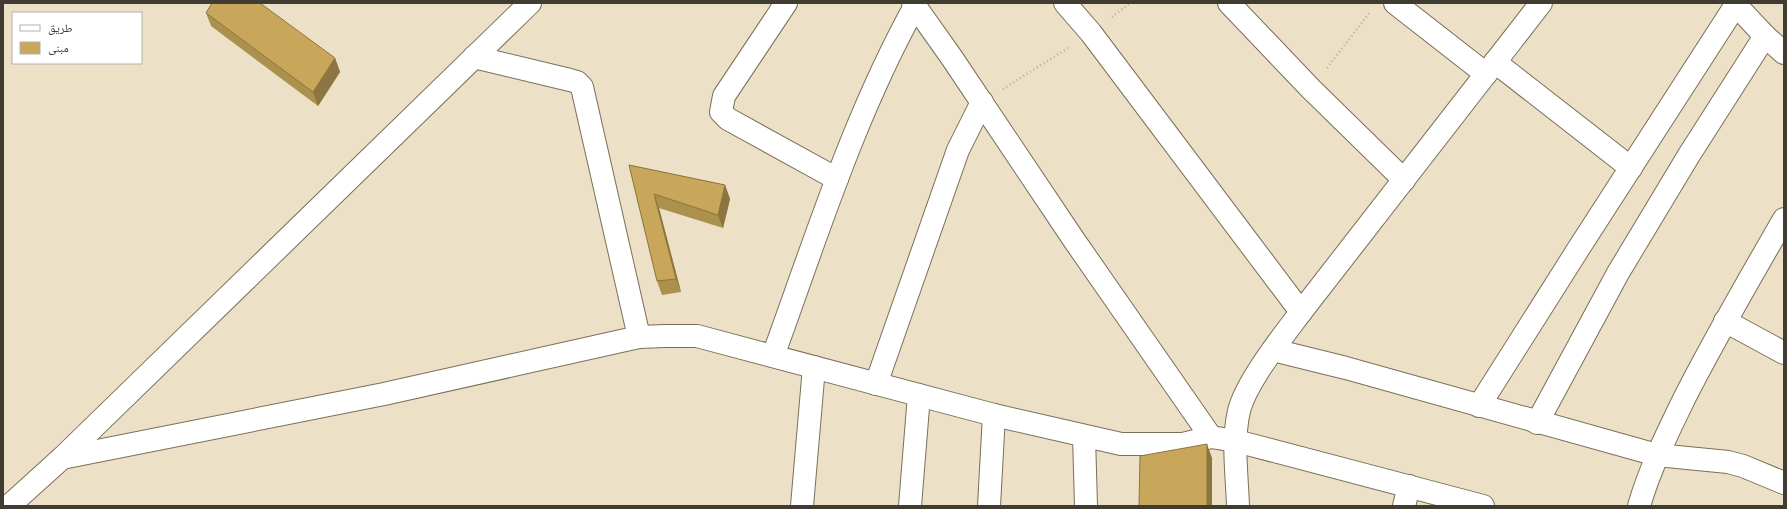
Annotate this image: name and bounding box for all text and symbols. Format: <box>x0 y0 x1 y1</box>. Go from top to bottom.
legend <box>12 12 142 64</box>
text: طريق <box>48 21 73 35</box>
text: مبنى <box>48 41 69 55</box>

